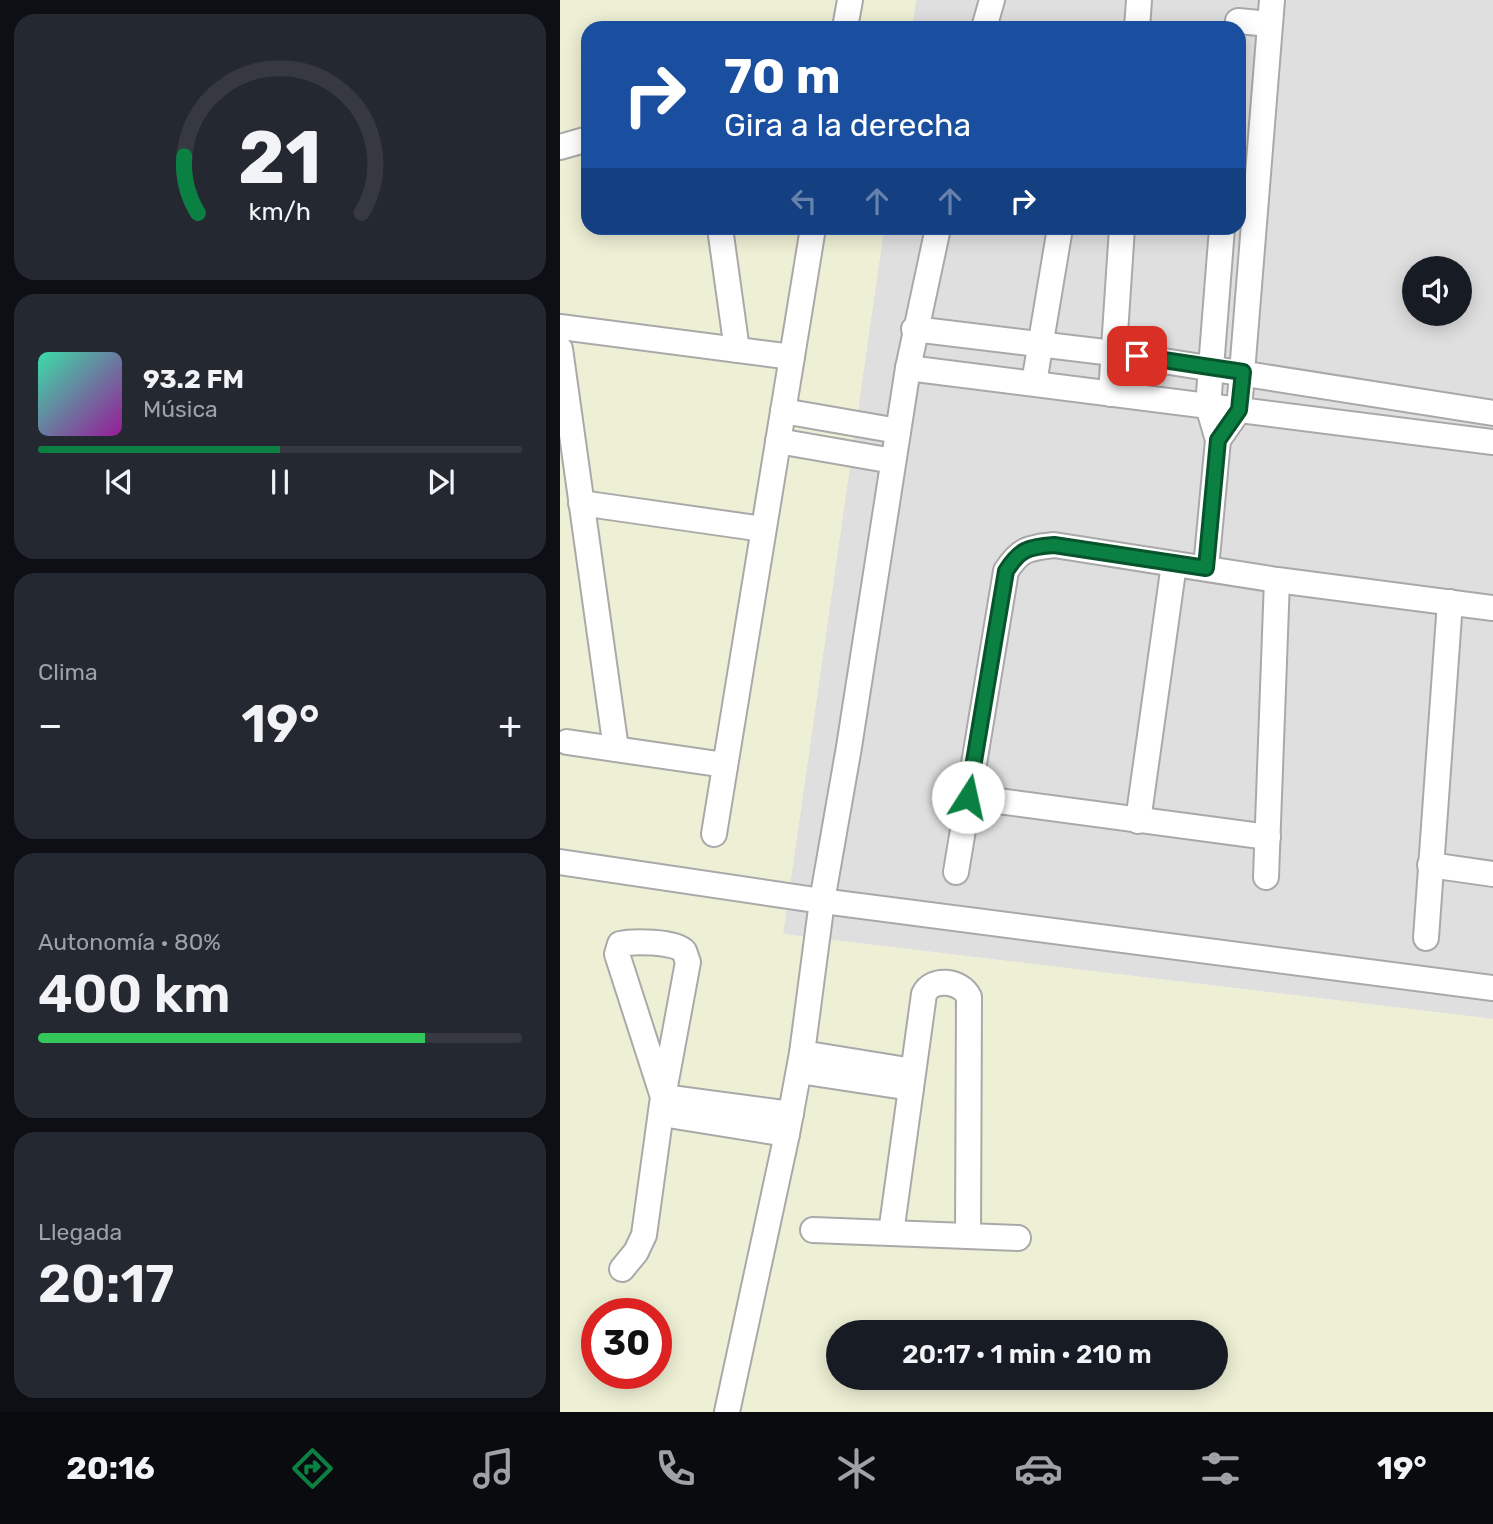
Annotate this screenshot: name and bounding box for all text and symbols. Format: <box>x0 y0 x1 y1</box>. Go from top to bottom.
text: 70 m <box>724 47 841 105</box>
icon: right <box>609 49 700 140</box>
text: Gira a la derecha <box>724 106 971 144</box>
text: 21 <box>238 115 322 201</box>
icon: left <box>785 182 823 220</box>
icon: ahead <box>858 182 896 220</box>
icon: ahead <box>931 182 969 220</box>
icon: right <box>1004 182 1042 220</box>
text: km/h <box>249 197 311 226</box>
map controls <box>1402 256 1472 326</box>
button: sound <box>1402 256 1472 326</box>
pin <box>1107 326 1167 386</box>
icon: arrive <box>1118 337 1156 375</box>
text: 93.2 FM <box>143 364 244 395</box>
text: Música <box>143 395 218 423</box>
icon: previous <box>100 463 138 501</box>
icon: pause <box>261 463 299 501</box>
icon: next <box>422 463 460 501</box>
text: Clima <box>38 658 98 686</box>
text: 19° <box>241 693 320 755</box>
text: − <box>38 702 63 748</box>
text: + <box>498 702 522 748</box>
position arrow <box>931 760 1005 834</box>
text: Autonomía · 80% <box>38 928 221 956</box>
text: 400 km <box>38 963 230 1025</box>
text: Llegada <box>38 1218 122 1246</box>
text: 20:17 <box>38 1253 174 1315</box>
speed limit sign: 30 <box>581 1298 672 1389</box>
text: 20:17 · 1 min · 210 m <box>902 1339 1152 1370</box>
icon: directions <box>288 1444 337 1493</box>
icon: music <box>469 1444 518 1493</box>
icon: phone <box>651 1444 700 1493</box>
icon: climate <box>832 1444 881 1493</box>
icon: car <box>1014 1444 1063 1493</box>
icon: filters <box>1196 1444 1245 1493</box>
text: 20:16 <box>66 1449 155 1487</box>
text: 19° <box>1377 1449 1427 1487</box>

